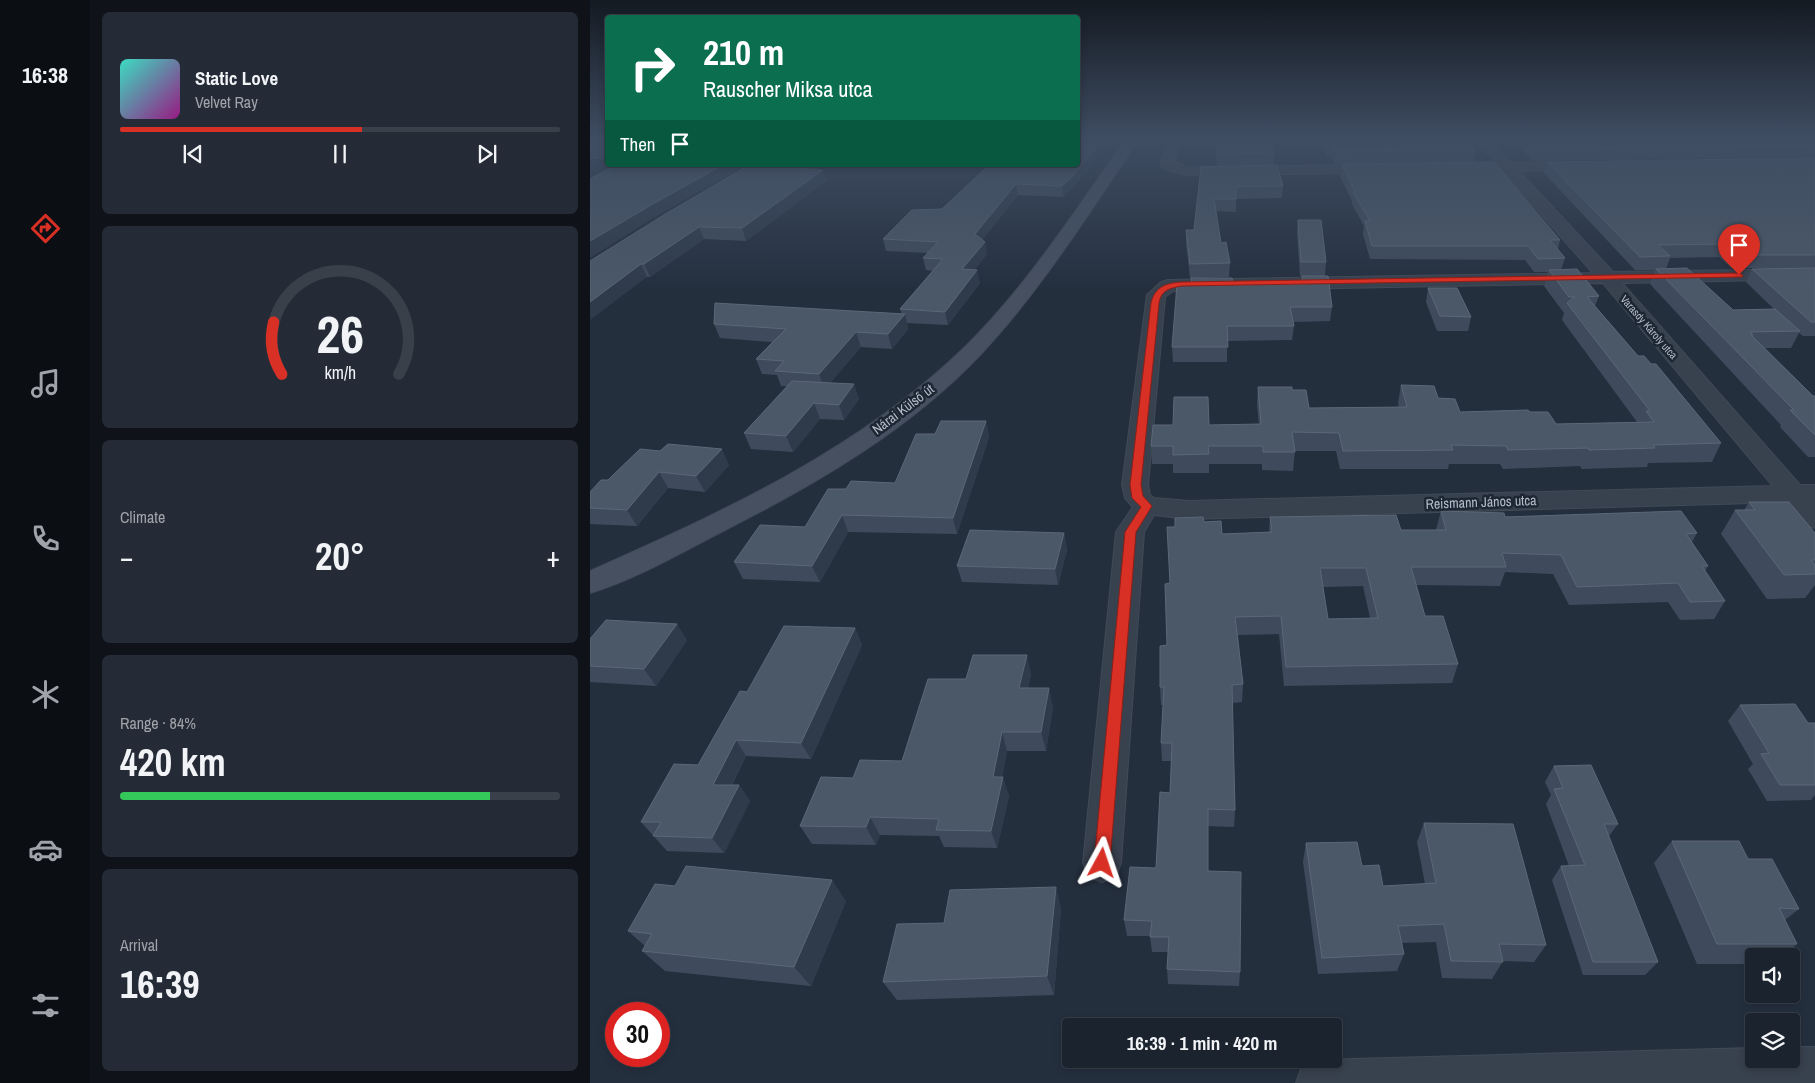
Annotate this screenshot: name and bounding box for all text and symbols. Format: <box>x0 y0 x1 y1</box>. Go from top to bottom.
text: 210 m <box>703 29 784 76</box>
icon: right <box>620 35 685 100</box>
text: 16:38 <box>22 60 68 90</box>
text: Static Love <box>195 65 278 91</box>
text: Rauscher Miksa utca <box>703 74 872 104</box>
text: Velvet Ray <box>195 91 258 113</box>
icon: arrive <box>666 130 694 158</box>
text: Then <box>620 131 656 157</box>
icon: previous <box>179 140 207 168</box>
icon: pause <box>326 140 354 168</box>
icon: next <box>473 140 501 168</box>
icon: directions <box>28 211 63 246</box>
pin <box>1718 224 1760 275</box>
icon: arrive <box>1725 231 1753 259</box>
street label: Varasdy Károly utca <box>1617 292 1681 362</box>
text: 26 <box>316 299 364 369</box>
text: km/h <box>324 361 356 385</box>
icon: music <box>28 366 63 401</box>
street label: Nárai Külső út <box>869 380 937 438</box>
street label: Reismann János utca <box>1425 491 1537 513</box>
text: Climate <box>120 506 165 528</box>
icon: phone <box>28 521 63 556</box>
text: 20° <box>315 531 365 582</box>
text: − <box>120 538 133 576</box>
text: + <box>547 538 560 576</box>
icon: climate <box>28 677 63 712</box>
text: Range · 84% <box>120 712 196 734</box>
text: 420 km <box>120 737 226 788</box>
icon: car <box>28 832 63 867</box>
position arrow <box>1075 836 1127 888</box>
text: Arrival <box>120 934 158 956</box>
map controls <box>1745 948 1800 1068</box>
button: sound <box>1745 948 1800 1003</box>
text: 16:39 <box>120 959 200 1010</box>
icon: filters <box>28 988 63 1023</box>
speed limit sign: 30 <box>605 1002 670 1067</box>
button: layers <box>1745 1013 1800 1068</box>
text: 16:39 · 1 min · 420 m <box>1127 1030 1277 1056</box>

